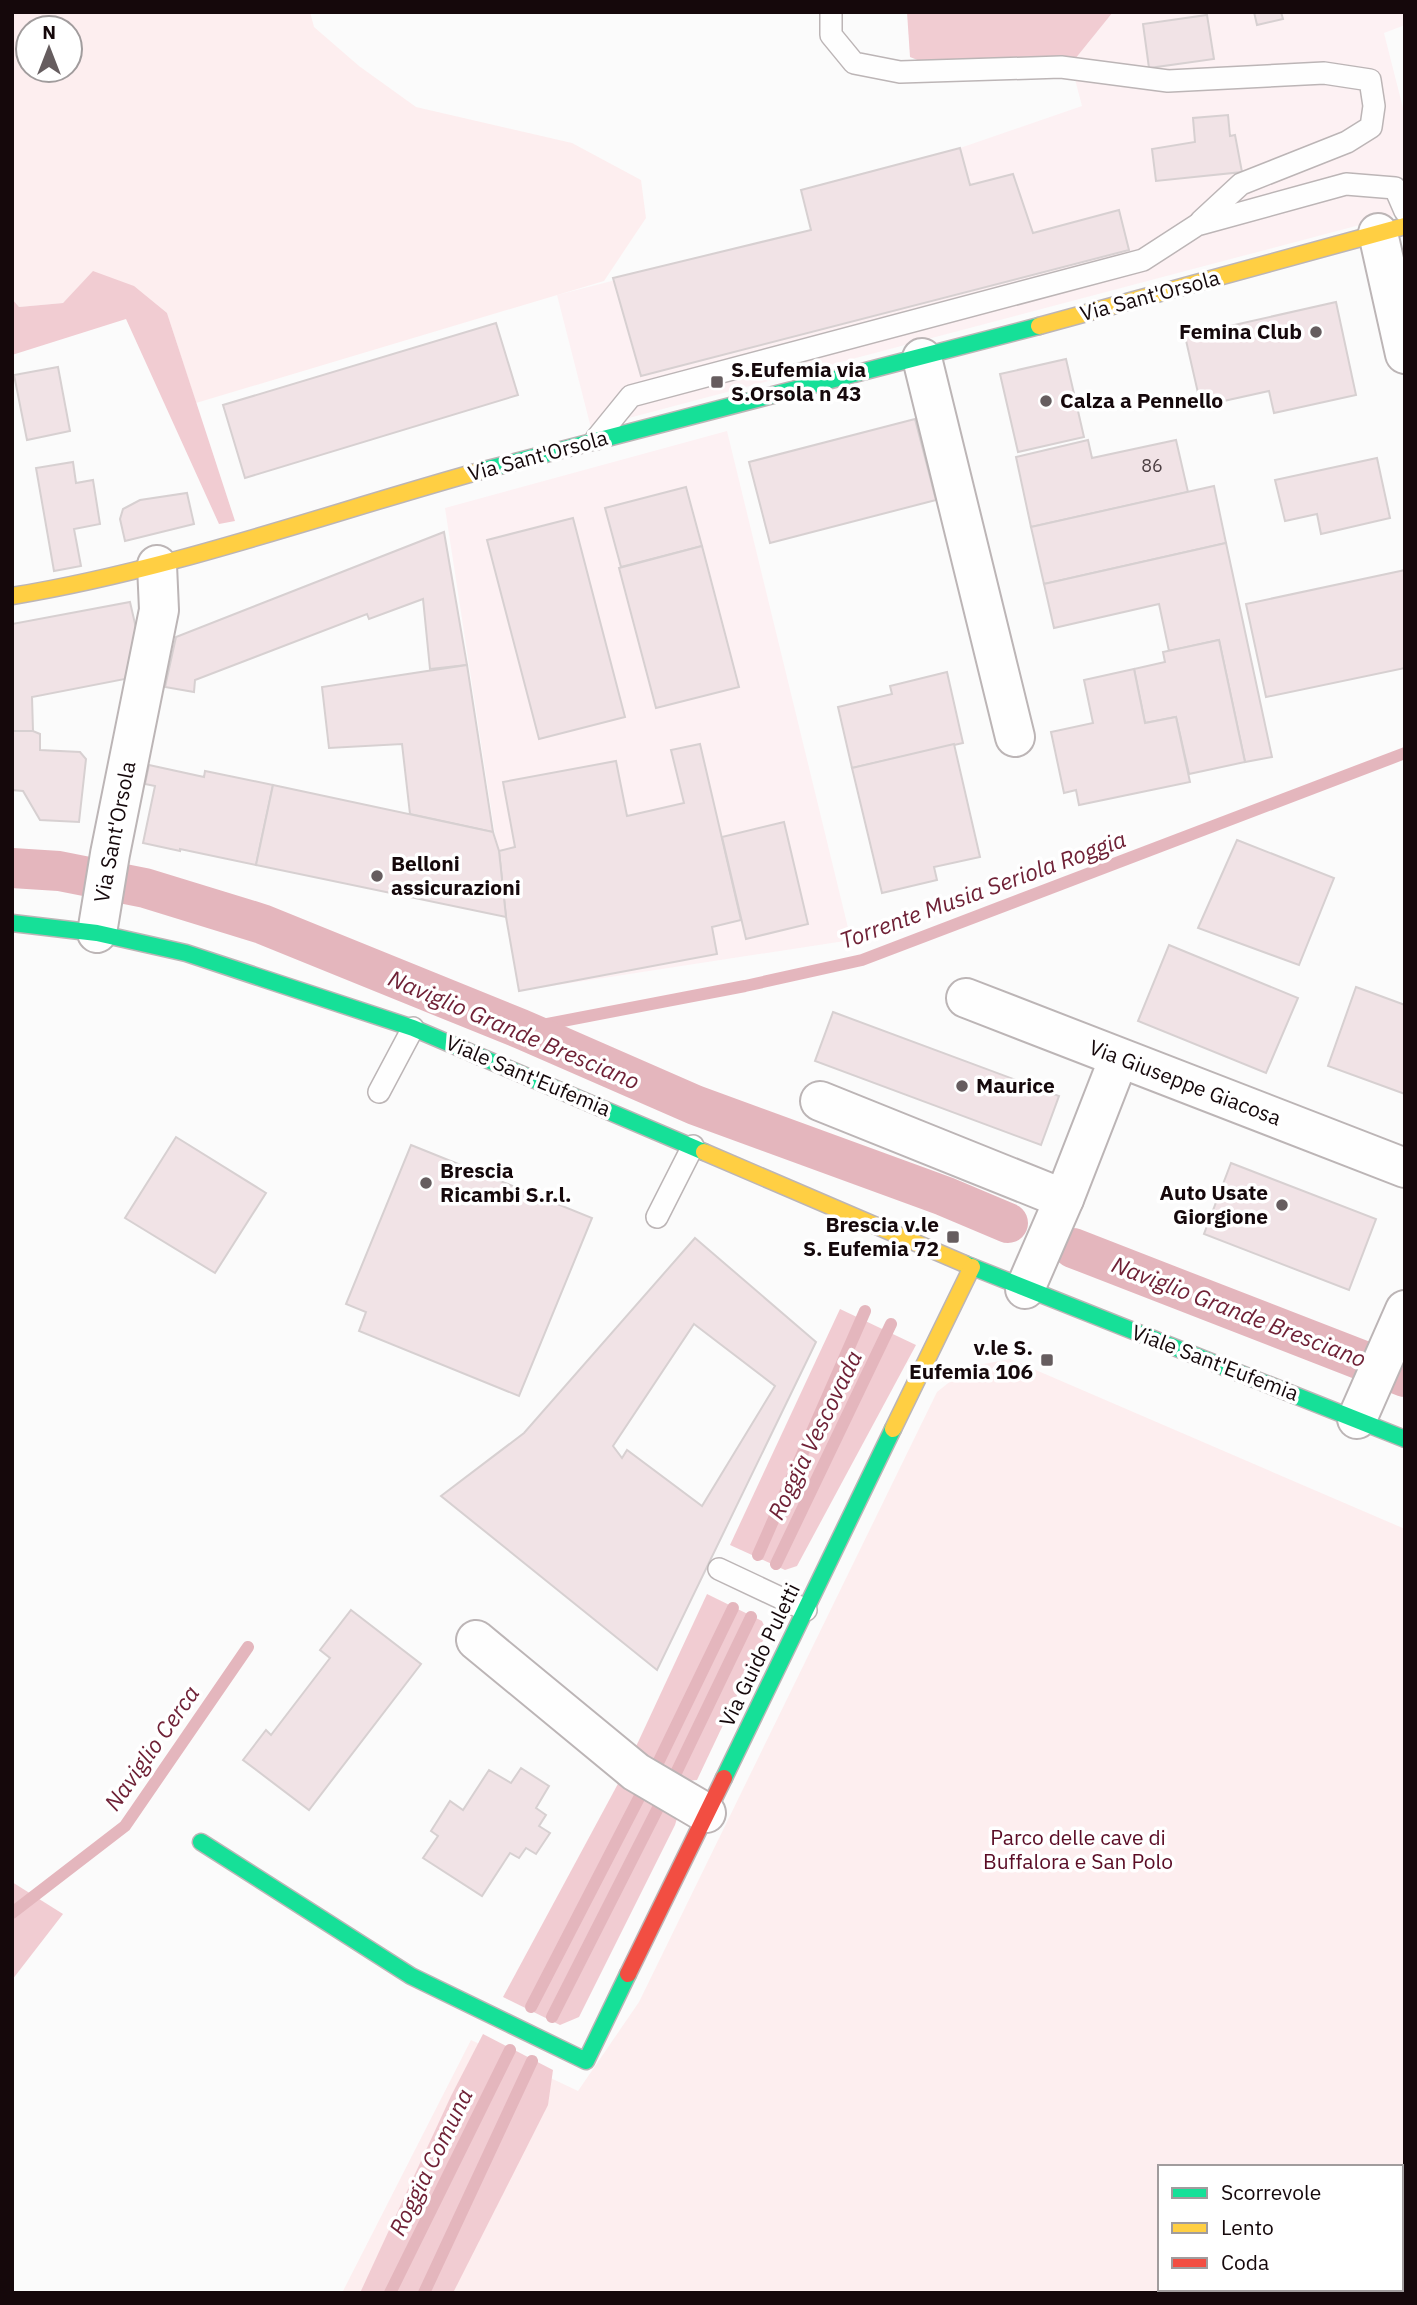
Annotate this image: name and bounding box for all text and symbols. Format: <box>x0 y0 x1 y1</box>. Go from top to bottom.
north arrow <box>14 14 84 84</box>
text: N <box>42 20 56 44</box>
street label: Via Sant'Orsola <box>1077 263 1223 327</box>
place label: Femina Club <box>1179 317 1302 345</box>
marker: Femina Club <box>1308 324 1324 340</box>
place label: S.Eufemia via S.Orsola n 43 <box>731 355 866 407</box>
marker: S.Eufemia via S.Orsola n 43 <box>709 374 725 390</box>
place label: Calza a Pennello <box>1060 386 1223 414</box>
marker: Calza a Pennello <box>1038 393 1054 409</box>
street label: Via Sant'Orsola <box>465 423 611 487</box>
house number: 86 <box>1141 454 1163 477</box>
street label: Via Sant'Orsola <box>87 759 141 905</box>
water label: Torrente Musia Seriola Roggia <box>835 823 1130 955</box>
place label: Belloni assicurazioni <box>391 849 521 901</box>
marker: Belloni assicurazioni <box>369 868 385 884</box>
water label: Naviglio Grande Bresciano <box>384 963 645 1096</box>
street label: Viale Sant'Eufemia <box>442 1028 615 1122</box>
street label: Via Giuseppe Giacosa <box>1085 1033 1285 1132</box>
place label: Maurice <box>976 1071 1055 1099</box>
marker: Maurice <box>954 1078 970 1094</box>
place label: Brescia Ricambi S.r.l. <box>440 1156 571 1208</box>
marker: Brescia Ricambi S.r.l. <box>418 1175 434 1191</box>
place label: Auto Usate Giorgione <box>1160 1178 1268 1230</box>
marker: Auto Usate Giorgione <box>1274 1197 1290 1213</box>
place label: Brescia v.le S. Eufemia 72 <box>803 1210 939 1262</box>
marker: Brescia v.le S. Eufemia 72 <box>945 1229 961 1245</box>
water label: Naviglio Grande Bresciano <box>1108 1249 1371 1373</box>
street label: Viale Sant'Eufemia <box>1128 1317 1303 1407</box>
place label: v.le S. Eufemia 106 <box>909 1333 1033 1385</box>
water label: Roggia Vescovada <box>760 1345 868 1524</box>
marker: v.le S. Eufemia 106 <box>1039 1352 1055 1368</box>
street label: Via Guido Puletti <box>712 1578 806 1731</box>
water label: Naviglio Cerca <box>97 1679 205 1816</box>
park label: Parco delle cave di Buffalora e San Polo <box>983 1823 1173 1875</box>
water label: Roggia Comuna <box>382 2083 479 2240</box>
legend <box>1158 2165 1403 2291</box>
text: Scorrevole <box>1221 2178 1321 2206</box>
text: Lento <box>1221 2213 1274 2241</box>
text: Coda <box>1221 2248 1269 2276</box>

